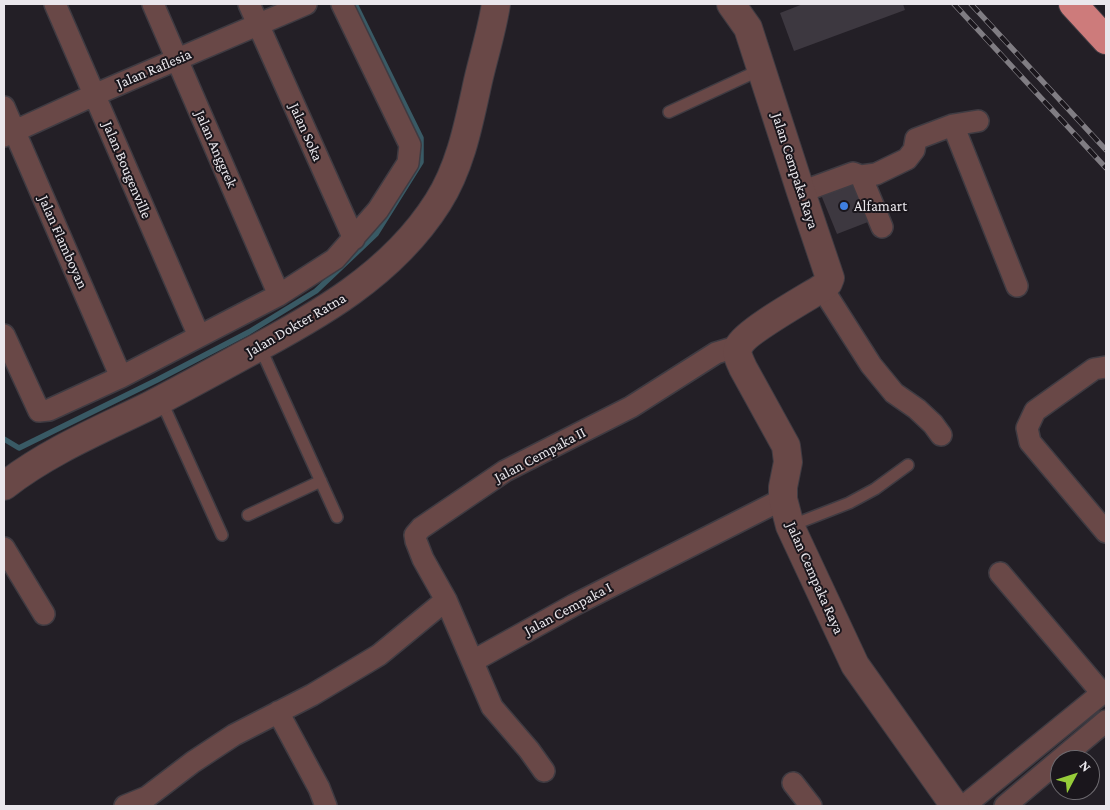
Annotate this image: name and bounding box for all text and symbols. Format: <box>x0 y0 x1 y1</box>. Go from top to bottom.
street label: Jalan Raflesia <box>114 45 194 93</box>
street label: Jalan Soka <box>285 100 327 164</box>
street label: Jalan Anggrek <box>191 107 241 191</box>
street label: Jalan Cempaka Raya <box>768 111 822 231</box>
street label: Jalan Bougenville <box>98 119 156 221</box>
street label: Jalan Flamboyan <box>34 192 92 292</box>
place label: Alfamart <box>854 197 907 215</box>
marker: Alfamart <box>838 200 850 212</box>
street label: Jalan Dokter Ratna <box>243 289 349 361</box>
street label: Jalan Cempaka II <box>491 423 589 487</box>
street label: Jalan Cempaka Raya <box>782 519 848 637</box>
street label: Jalan Cempaka I <box>521 578 615 640</box>
north arrow <box>1050 750 1100 800</box>
text: N <box>1077 757 1095 775</box>

